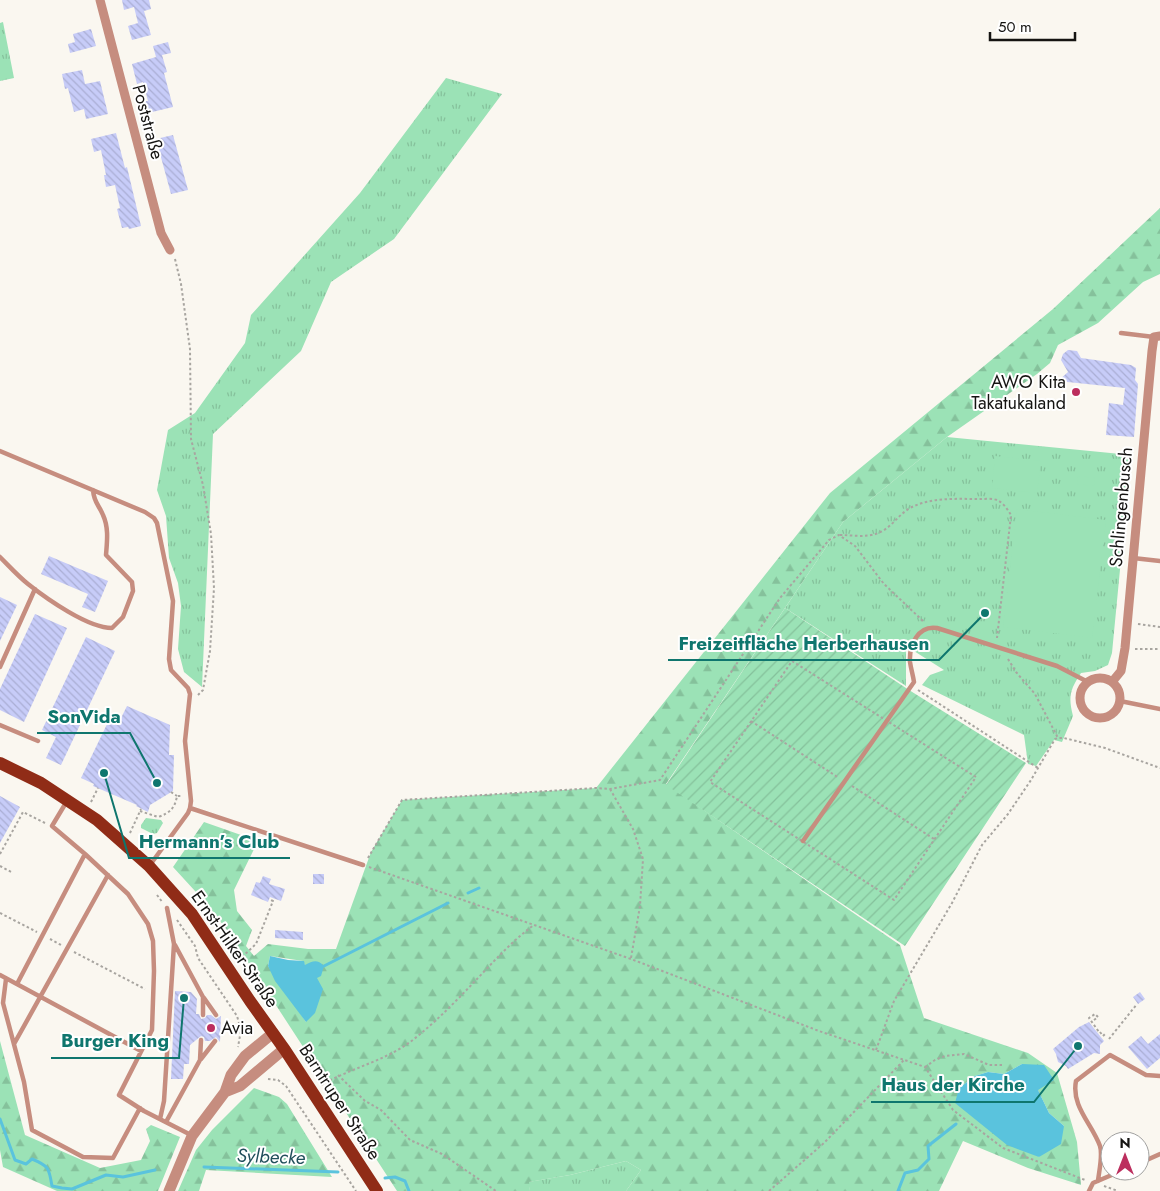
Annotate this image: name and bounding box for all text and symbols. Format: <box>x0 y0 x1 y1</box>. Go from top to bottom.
scale bar <box>990 10 1075 42</box>
text: 50 m <box>998 16 1032 38</box>
street label: Poststraße <box>126 82 170 162</box>
place label: AWO Kita Takatukaland <box>971 369 1066 416</box>
marker: AWO Kita Takatukaland <box>1070 386 1082 398</box>
street label: Schlingenbusch <box>1103 446 1139 568</box>
callout: Freizeitfläche Herberhausen <box>668 626 939 660</box>
text: Freizeitfläche Herberhausen <box>679 630 929 657</box>
callout: SonVida <box>37 699 130 733</box>
text: SonVida <box>47 703 121 730</box>
callout: Hermann’s Club <box>129 824 290 858</box>
text: Hermann’s Club <box>139 828 280 855</box>
street label: Ernst-Hilker-Straße <box>185 885 285 1013</box>
place label: Avia <box>221 1015 253 1041</box>
marker: Avia <box>205 1022 217 1034</box>
callout: Burger King <box>51 1024 179 1058</box>
text: Burger King <box>61 1027 169 1054</box>
street label: Barntruper Straße <box>293 1039 387 1165</box>
callout: Haus der Kirche <box>871 1068 1034 1102</box>
text: Haus der Kirche <box>881 1071 1025 1098</box>
north arrow <box>1100 1131 1150 1181</box>
text: N <box>1119 1133 1131 1153</box>
water label: Sylbecke <box>236 1142 306 1171</box>

